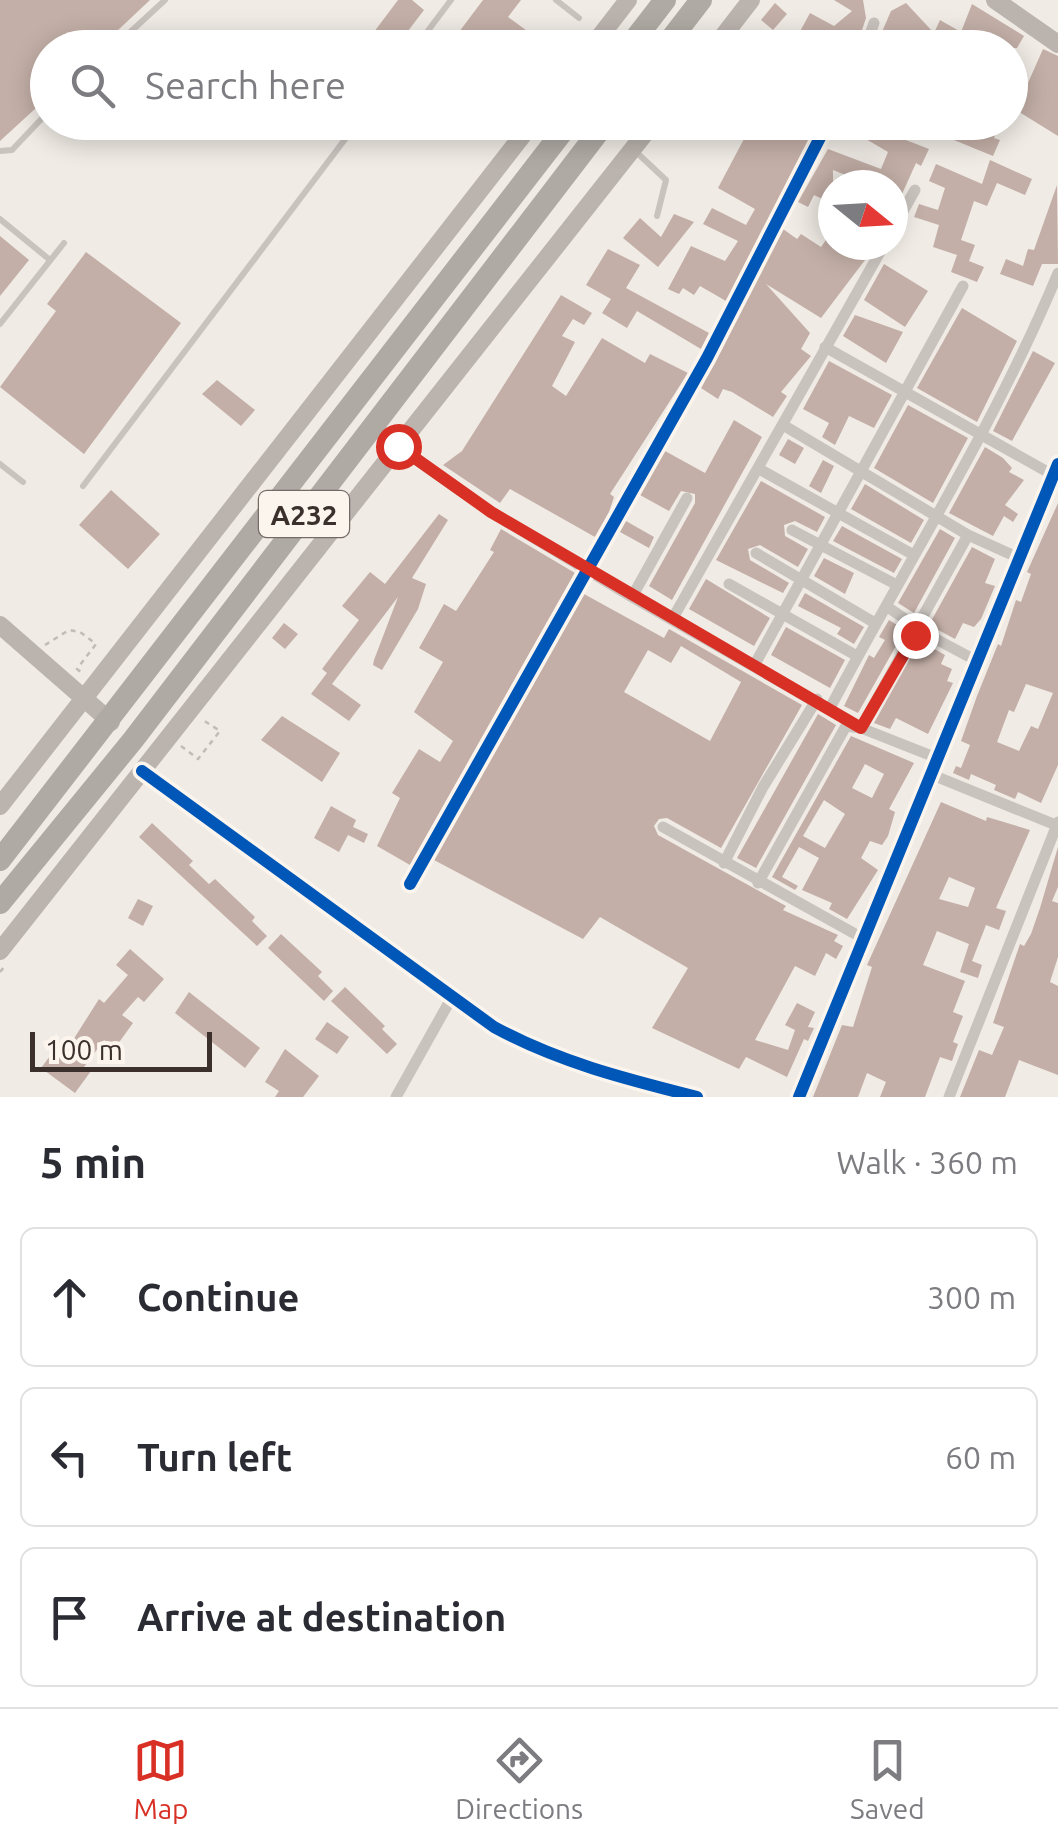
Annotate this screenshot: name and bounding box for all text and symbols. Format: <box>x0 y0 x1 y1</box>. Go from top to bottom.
search box <box>30 30 1028 140</box>
icon: search <box>65 58 120 113</box>
text: Search here <box>145 64 346 106</box>
north arrow <box>818 170 908 260</box>
route start <box>376 424 422 470</box>
road number: A232 <box>259 491 349 537</box>
route end <box>893 613 939 659</box>
scale bar <box>30 1027 212 1072</box>
text: 100 m <box>45 1034 123 1065</box>
text: 5 min <box>40 1139 146 1186</box>
text: Walk · 360 m <box>836 1144 1018 1180</box>
icon: ahead <box>42 1270 97 1325</box>
text: Continue <box>137 1276 299 1318</box>
text: 300 m <box>927 1279 1016 1315</box>
icon: left <box>42 1430 97 1485</box>
text: Turn left <box>137 1436 292 1478</box>
text: 60 m <box>945 1439 1016 1475</box>
icon: arrive <box>42 1590 97 1645</box>
text: Arrive at destination <box>137 1596 506 1638</box>
tab: Map <box>133 1733 189 1824</box>
tab: Directions <box>455 1733 583 1824</box>
tab: Saved <box>850 1733 925 1824</box>

